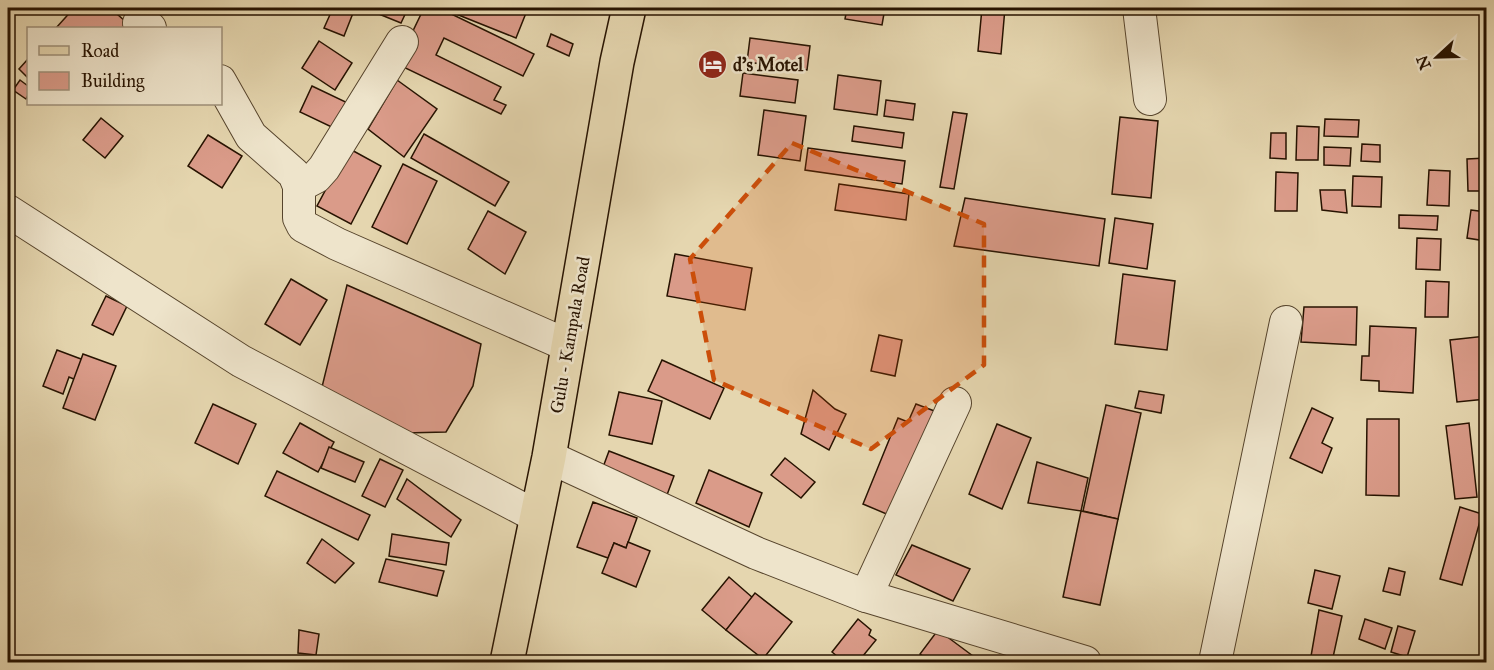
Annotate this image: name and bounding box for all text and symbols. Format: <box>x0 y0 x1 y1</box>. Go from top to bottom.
legend <box>27 27 222 105</box>
north arrow <box>1407 27 1467 87</box>
text: Road <box>81 40 119 62</box>
hotel icon: d's Motel <box>696 49 728 81</box>
text: N <box>1412 52 1435 72</box>
place label: d's Motel <box>733 54 804 76</box>
text: Building <box>81 70 145 93</box>
street label: Gulu - Kampala Road <box>545 255 595 415</box>

